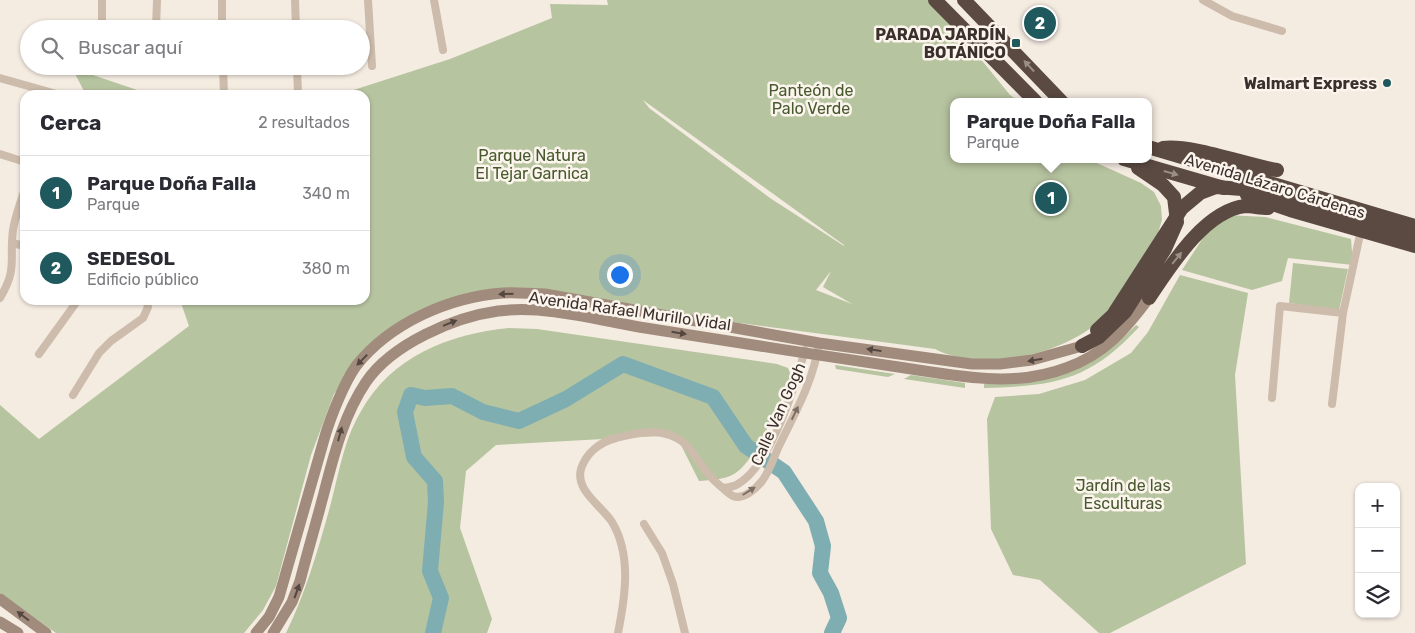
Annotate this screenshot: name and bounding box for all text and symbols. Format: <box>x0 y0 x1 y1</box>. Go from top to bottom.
pin: 2 <box>1024 4 1056 42</box>
search box <box>20 20 370 75</box>
place label: PARADA JARDÍN BOTÁNICO <box>875 24 1006 62</box>
icon: search <box>38 34 66 62</box>
text: Buscar aquí <box>78 36 182 59</box>
marker: PARADA JARDÍN BOTÁNICO <box>1010 37 1022 49</box>
one-way arrow <box>1023 61 1035 73</box>
place label: Walmart Express <box>1244 74 1377 93</box>
marker: Walmart Express <box>1381 77 1393 89</box>
park label: Panteón de Palo Verde <box>768 81 854 118</box>
popup <box>950 98 1152 163</box>
text: Cerca <box>40 110 101 135</box>
text: Parque Doña Falla <box>966 110 1136 133</box>
text: 2 resultados <box>258 113 350 132</box>
text: Parque <box>966 133 1019 152</box>
park label: Parque Natura El Tejar Garnica <box>475 146 589 183</box>
street label: Avenida Lázaro Cárdenas <box>1182 149 1368 223</box>
one-way arrow <box>1164 169 1179 177</box>
text: Parque Doña Falla <box>87 172 256 195</box>
pin: 1 <box>1035 179 1067 217</box>
text: 1 <box>52 184 60 203</box>
text: 340 m <box>302 184 350 203</box>
text: Parque <box>87 195 140 214</box>
text: SEDESOL <box>87 247 175 270</box>
one-way arrow <box>1172 252 1183 265</box>
text: 2 <box>51 259 61 278</box>
text: 380 m <box>302 259 350 278</box>
your location <box>607 262 633 288</box>
text: Edificio público <box>87 270 199 289</box>
street label: Avenida Rafael Murillo Vidal <box>528 287 732 335</box>
one-way arrow <box>498 290 514 298</box>
one-way arrow <box>443 319 458 327</box>
one-way arrow <box>672 330 688 338</box>
one-way arrow <box>865 346 881 354</box>
one-way arrow <box>356 354 368 366</box>
one-way arrow <box>1026 356 1042 364</box>
street label: Calle Van Gogh <box>747 359 809 469</box>
one-way arrow <box>791 406 799 420</box>
one-way arrow <box>336 426 344 442</box>
park label: Jardín de las Esculturas <box>1075 476 1171 513</box>
map controls <box>1355 483 1400 618</box>
button: + <box>1355 483 1400 528</box>
one-way arrow <box>743 487 756 496</box>
button: − <box>1355 528 1400 573</box>
button: layers <box>1355 573 1400 618</box>
one-way arrow <box>294 583 301 598</box>
one-way arrow <box>17 610 30 621</box>

